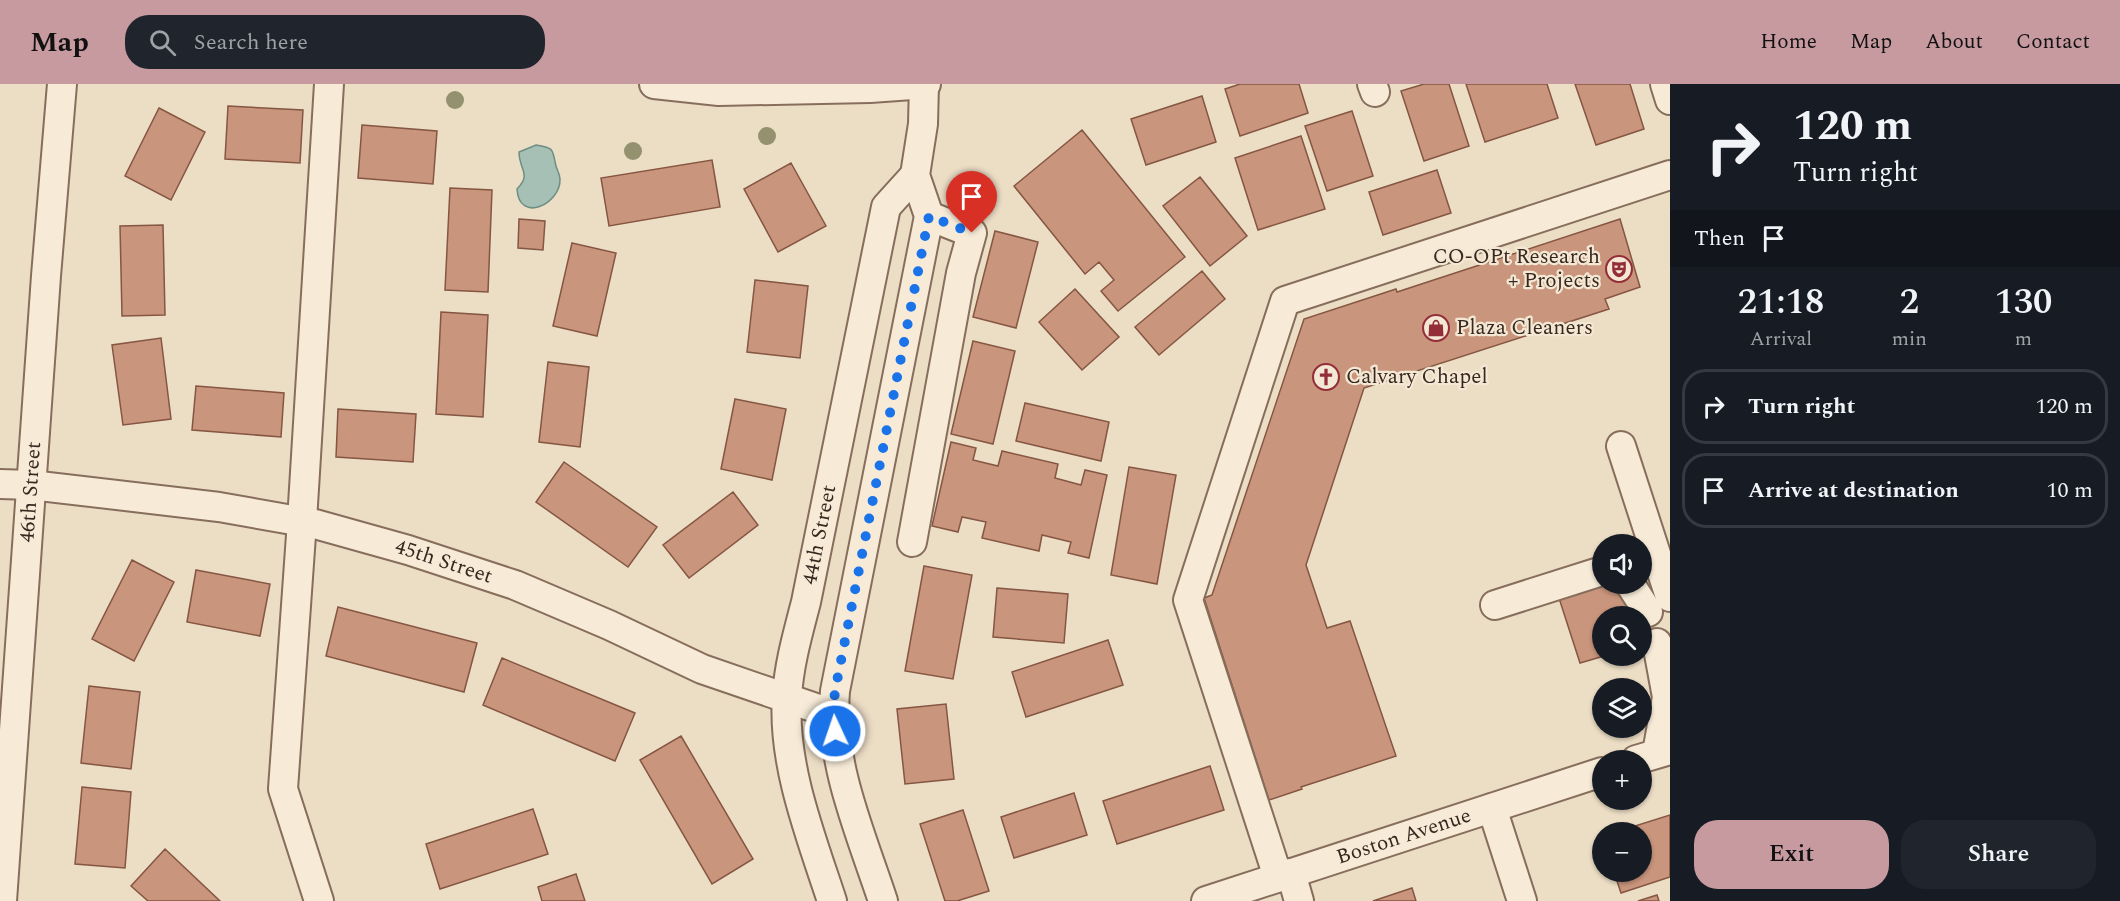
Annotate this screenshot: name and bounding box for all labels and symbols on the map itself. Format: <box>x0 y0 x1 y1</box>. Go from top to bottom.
pin <box>946 171 997 233</box>
place label: CO-OPt Research + Projects <box>1433 241 1600 297</box>
theatre icon: CO-OPt Research + Projects <box>1604 254 1634 284</box>
place label: Plaza Cleaners <box>1456 312 1593 344</box>
shop icon: Plaza Cleaners <box>1421 313 1451 343</box>
place label: Calvary Chapel <box>1346 361 1488 393</box>
church icon: Calvary Chapel <box>1311 362 1341 392</box>
street label: 46th Street <box>11 440 50 544</box>
street label: 44th Street <box>794 482 845 587</box>
street label: 45th Street <box>391 531 497 593</box>
position arrow <box>803 699 867 763</box>
street label: Boston Avenue <box>1332 800 1475 873</box>

